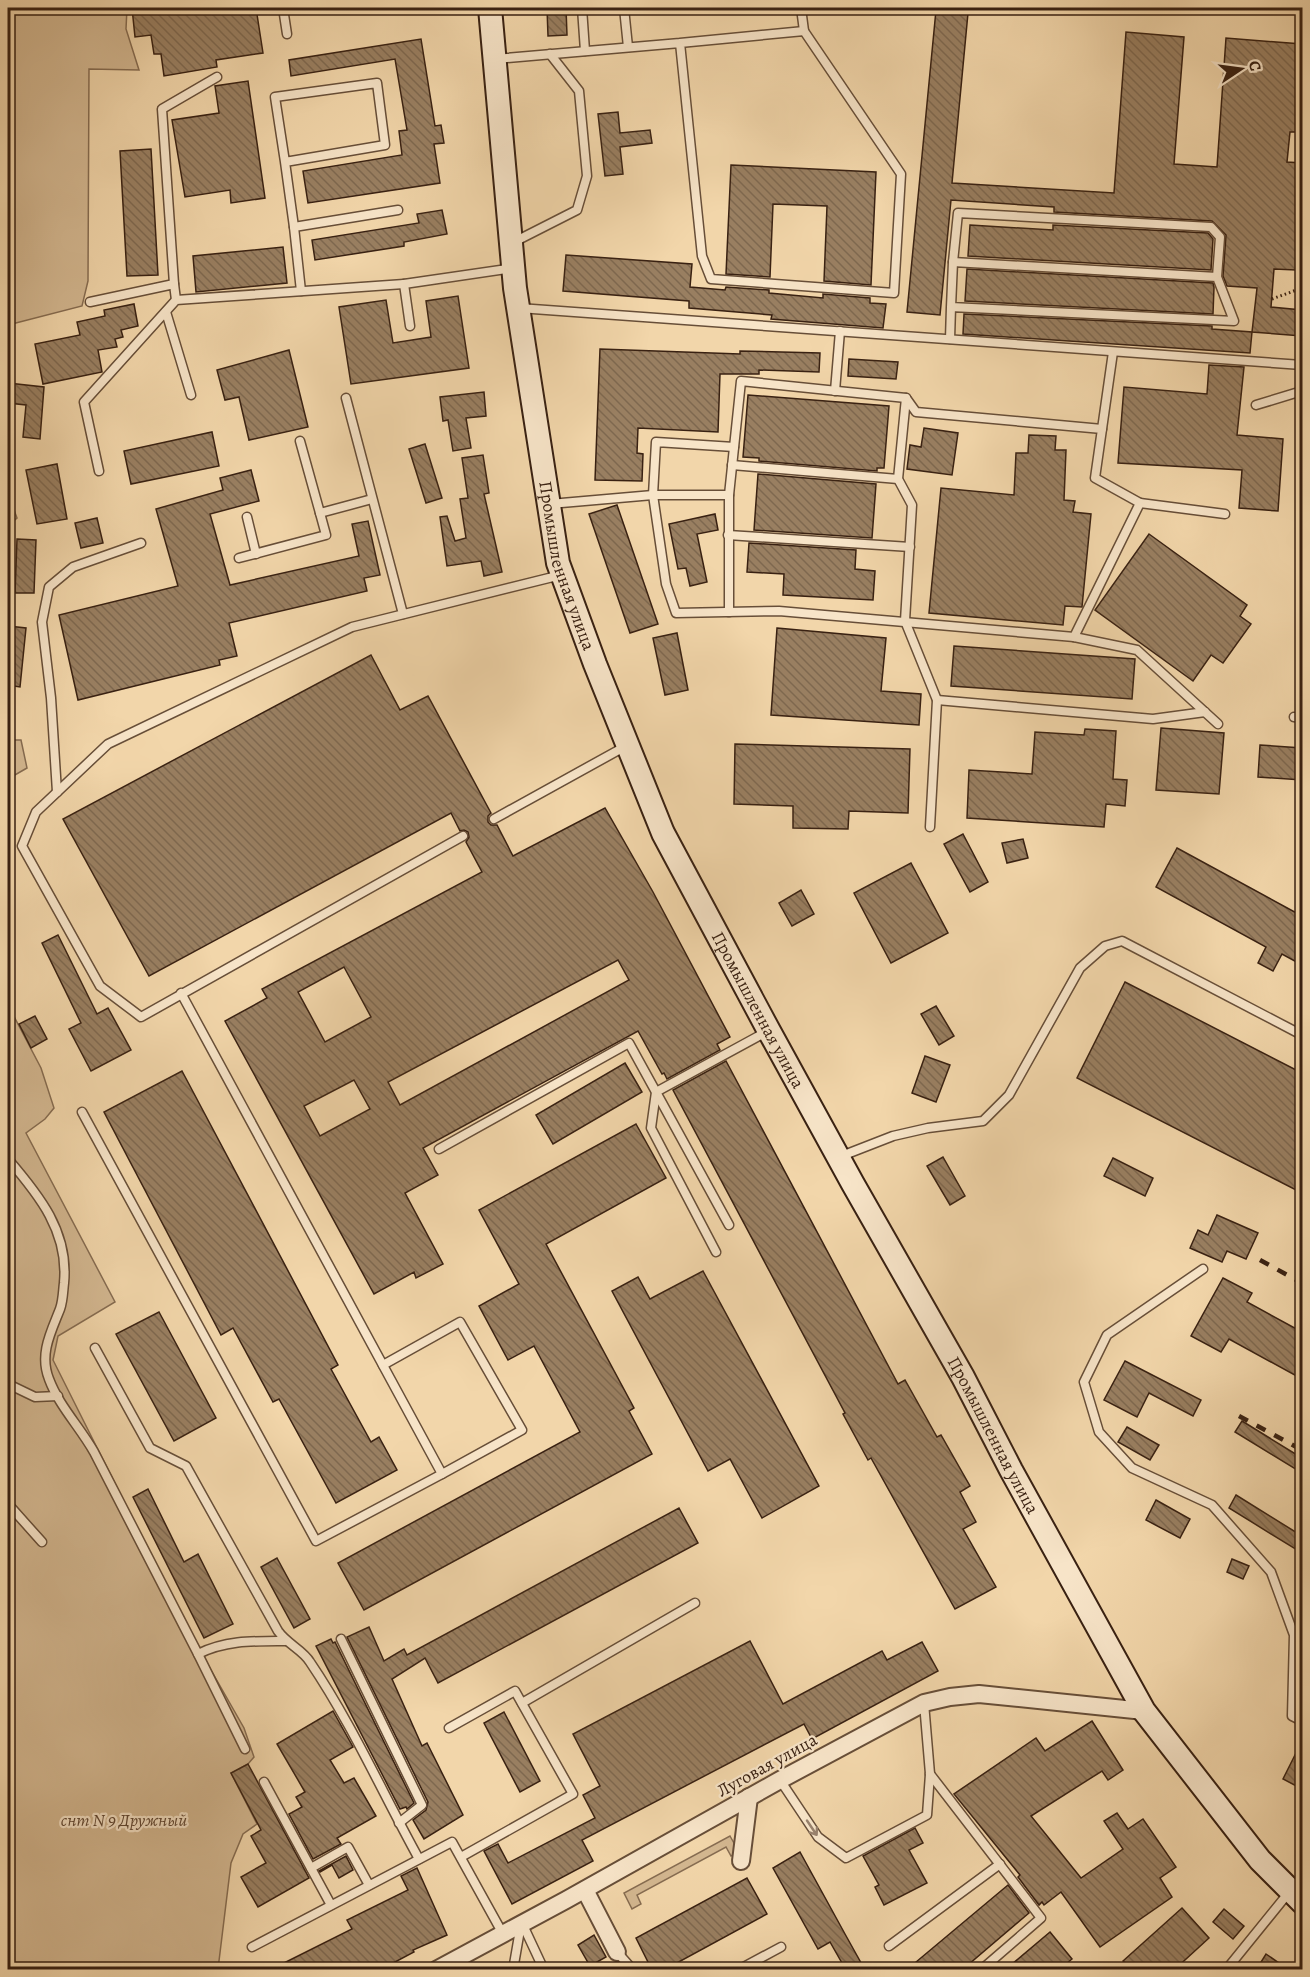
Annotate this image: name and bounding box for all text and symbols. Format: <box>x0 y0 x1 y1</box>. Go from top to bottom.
north arrow <box>1211 39 1271 99</box>
text: С <box>1243 59 1266 73</box>
street label: Промышленная улица <box>533 479 601 654</box>
street label: Промышленная улица <box>706 927 810 1093</box>
street label: Промышленная улица <box>942 1352 1045 1519</box>
street label: Луговая улица <box>713 1727 822 1802</box>
park label: снт N 9 Дружный <box>61 1808 187 1832</box>
one-way arrow <box>806 1820 818 1836</box>

